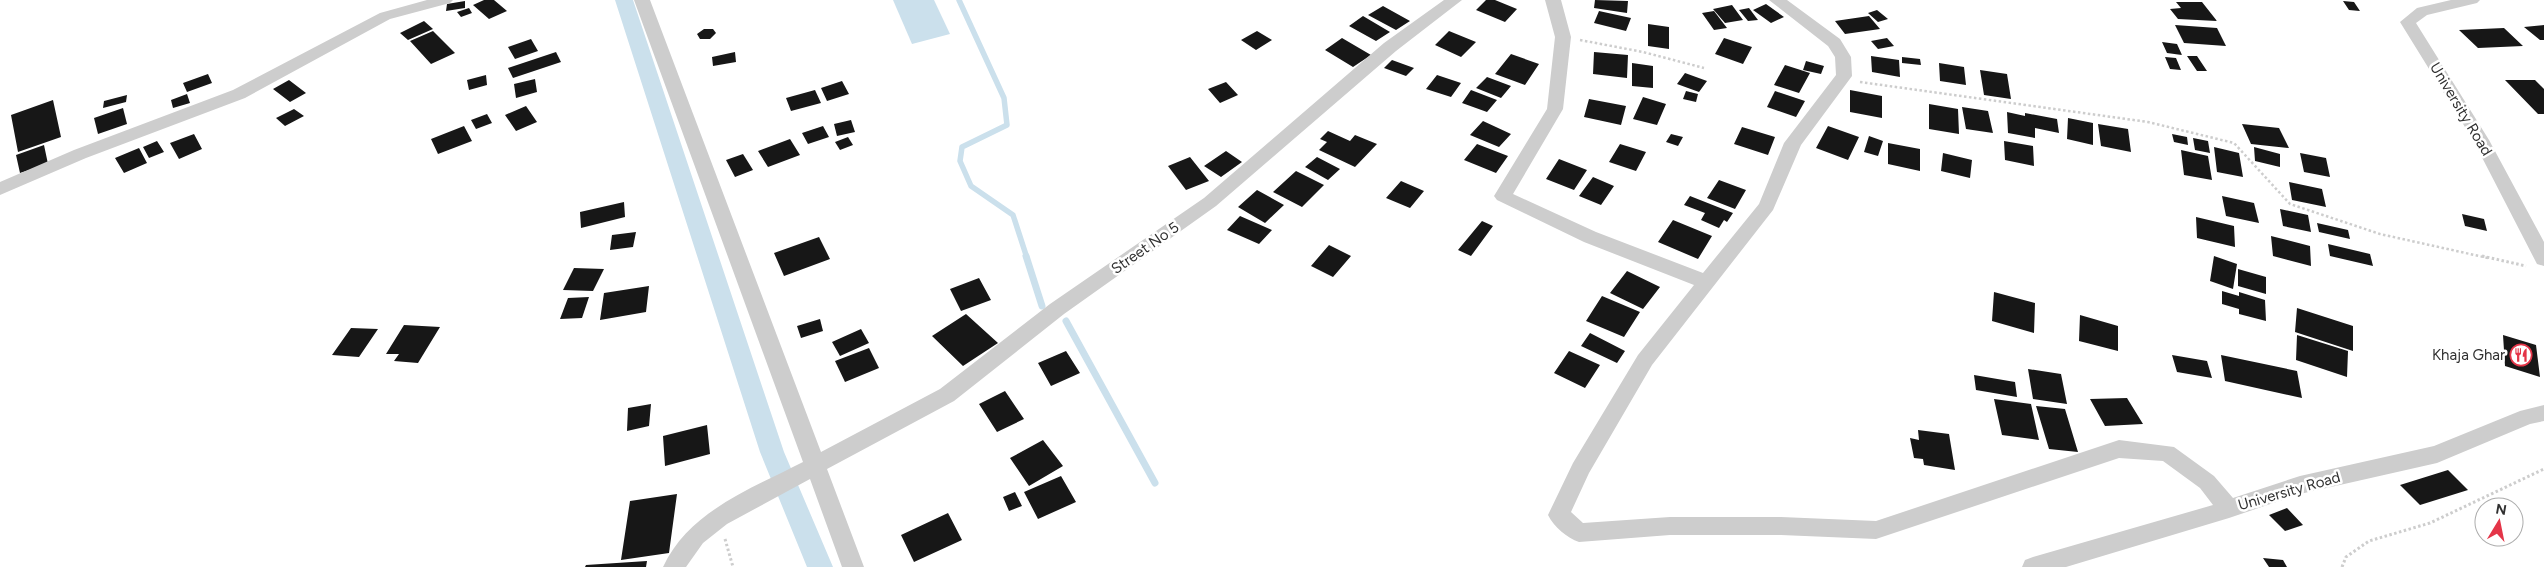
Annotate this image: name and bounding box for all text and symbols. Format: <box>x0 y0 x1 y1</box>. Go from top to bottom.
street label: University Road <box>2426 59 2496 159</box>
street label: Street No 5 <box>1108 218 1182 278</box>
restaurant icon: Khaja Ghar <box>2509 343 2533 367</box>
place label: Khaja Ghar <box>2432 346 2505 364</box>
street label: University Road <box>2236 468 2342 514</box>
north arrow <box>2474 497 2524 547</box>
text: N <box>2494 500 2508 519</box>

